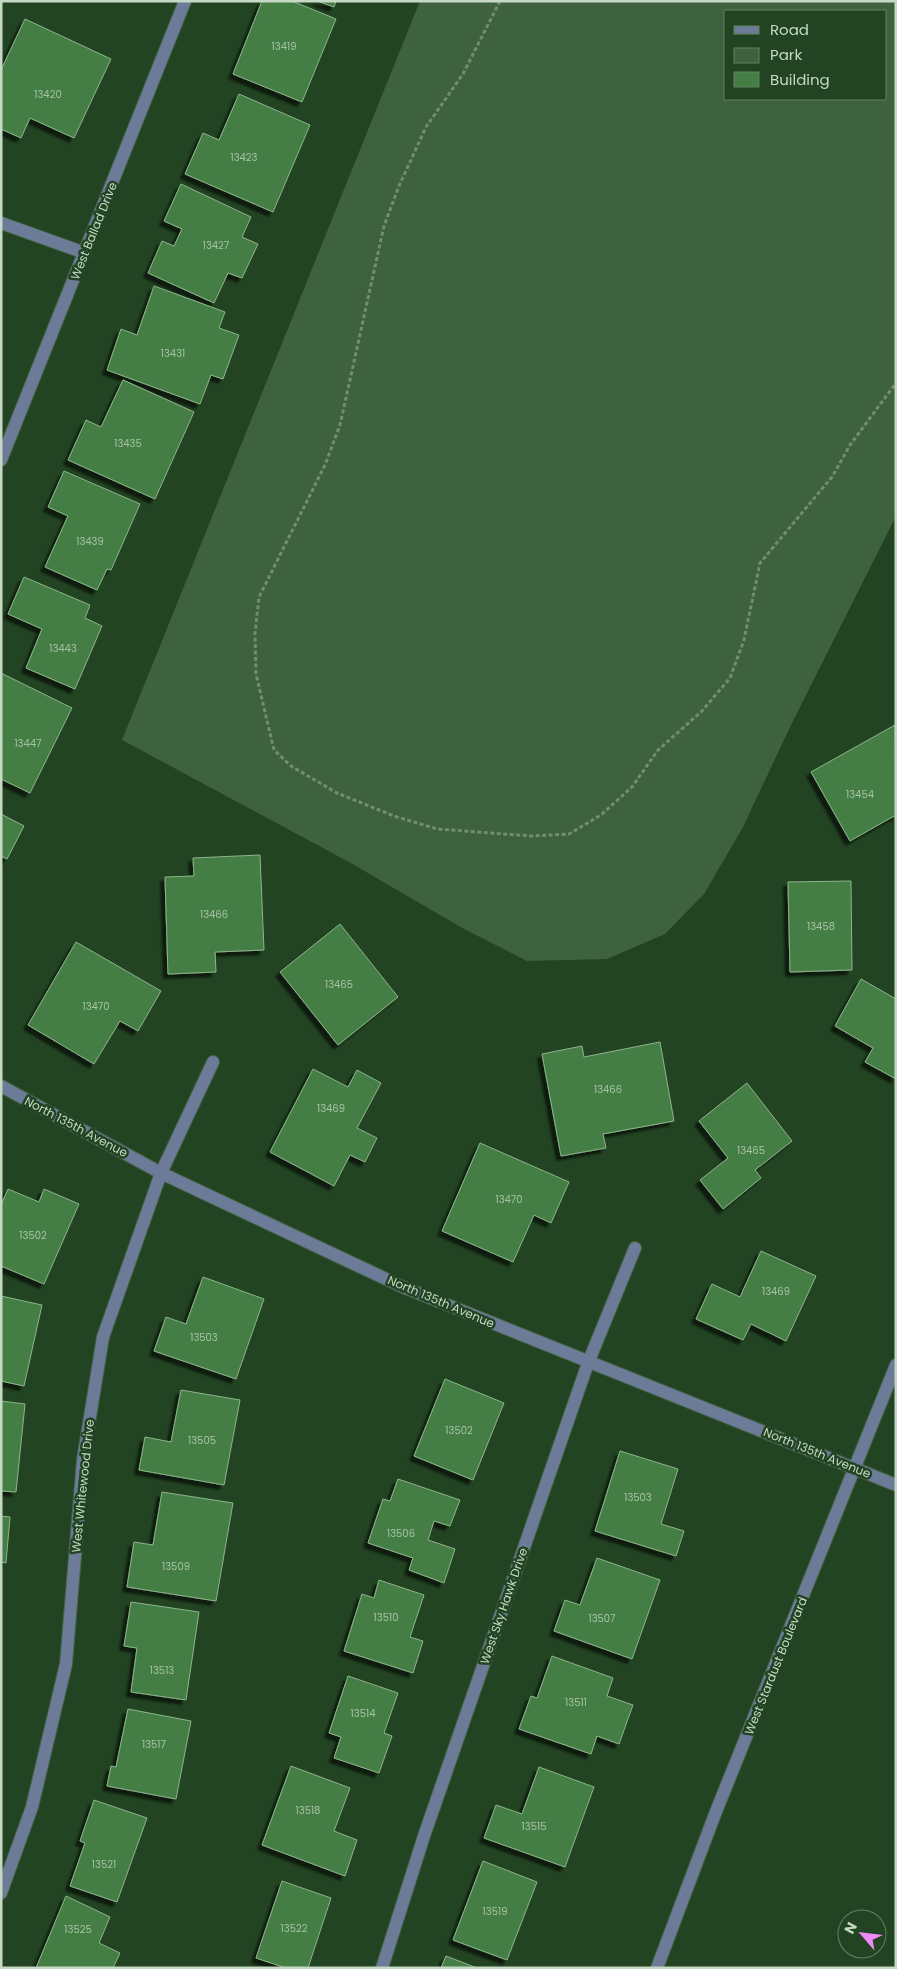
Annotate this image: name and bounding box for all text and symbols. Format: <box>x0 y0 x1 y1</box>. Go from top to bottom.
legend <box>724 10 887 100</box>
text: Road <box>770 19 809 40</box>
house number: 13419 <box>272 39 296 54</box>
text: Park <box>770 44 802 65</box>
text: Building <box>770 69 830 90</box>
house number: 13420 <box>34 87 62 102</box>
house number: 13423 <box>230 150 258 165</box>
street label: West Ballad Drive <box>66 179 121 282</box>
house number: 13427 <box>203 238 230 253</box>
house number: 13431 <box>161 346 185 361</box>
house number: 13435 <box>114 436 142 451</box>
house number: 13439 <box>76 534 104 549</box>
house number: 13443 <box>49 641 77 656</box>
house number: 13447 <box>14 736 42 751</box>
house number: 13454 <box>846 787 874 802</box>
house number: 13466 <box>200 907 228 922</box>
house number: 13458 <box>807 919 835 934</box>
house number: 13465 <box>325 977 353 992</box>
house number: 13470 <box>82 999 110 1014</box>
house number: 13466 <box>594 1082 622 1097</box>
street label: North 135th Avenue <box>22 1092 131 1161</box>
house number: 13469 <box>317 1101 345 1116</box>
house number: 13465 <box>737 1143 765 1158</box>
house number: 13470 <box>495 1192 523 1207</box>
house number: 13502 <box>19 1228 47 1243</box>
street label: North 135th Avenue <box>385 1271 497 1332</box>
house number: 13469 <box>762 1284 790 1299</box>
house number: 13503 <box>190 1330 218 1345</box>
street label: West Whitewood Drive <box>67 1419 98 1553</box>
house number: 13502 <box>445 1423 473 1438</box>
street label: North 135th Avenue <box>761 1423 874 1482</box>
house number: 13505 <box>188 1433 216 1448</box>
house number: 13503 <box>624 1490 652 1505</box>
house number: 13506 <box>387 1526 415 1541</box>
street label: West Sky Hawk Drive <box>476 1545 531 1666</box>
house number: 13509 <box>162 1559 190 1574</box>
street label: West Stardust Boulevard <box>740 1594 811 1737</box>
house number: 13510 <box>374 1610 398 1625</box>
house number: 13507 <box>588 1611 616 1626</box>
house number: 13513 <box>150 1663 174 1678</box>
house number: 13511 <box>565 1695 587 1710</box>
house number: 13514 <box>351 1706 375 1721</box>
house number: 13517 <box>142 1737 167 1752</box>
house number: 13518 <box>296 1803 320 1818</box>
house number: 13515 <box>522 1819 546 1834</box>
house number: 13521 <box>92 1857 116 1872</box>
house number: 13519 <box>483 1904 507 1919</box>
north arrow <box>837 1909 887 1959</box>
text: N <box>839 1919 862 1937</box>
house number: 13522 <box>281 1921 308 1936</box>
house number: 13525 <box>64 1922 92 1937</box>

